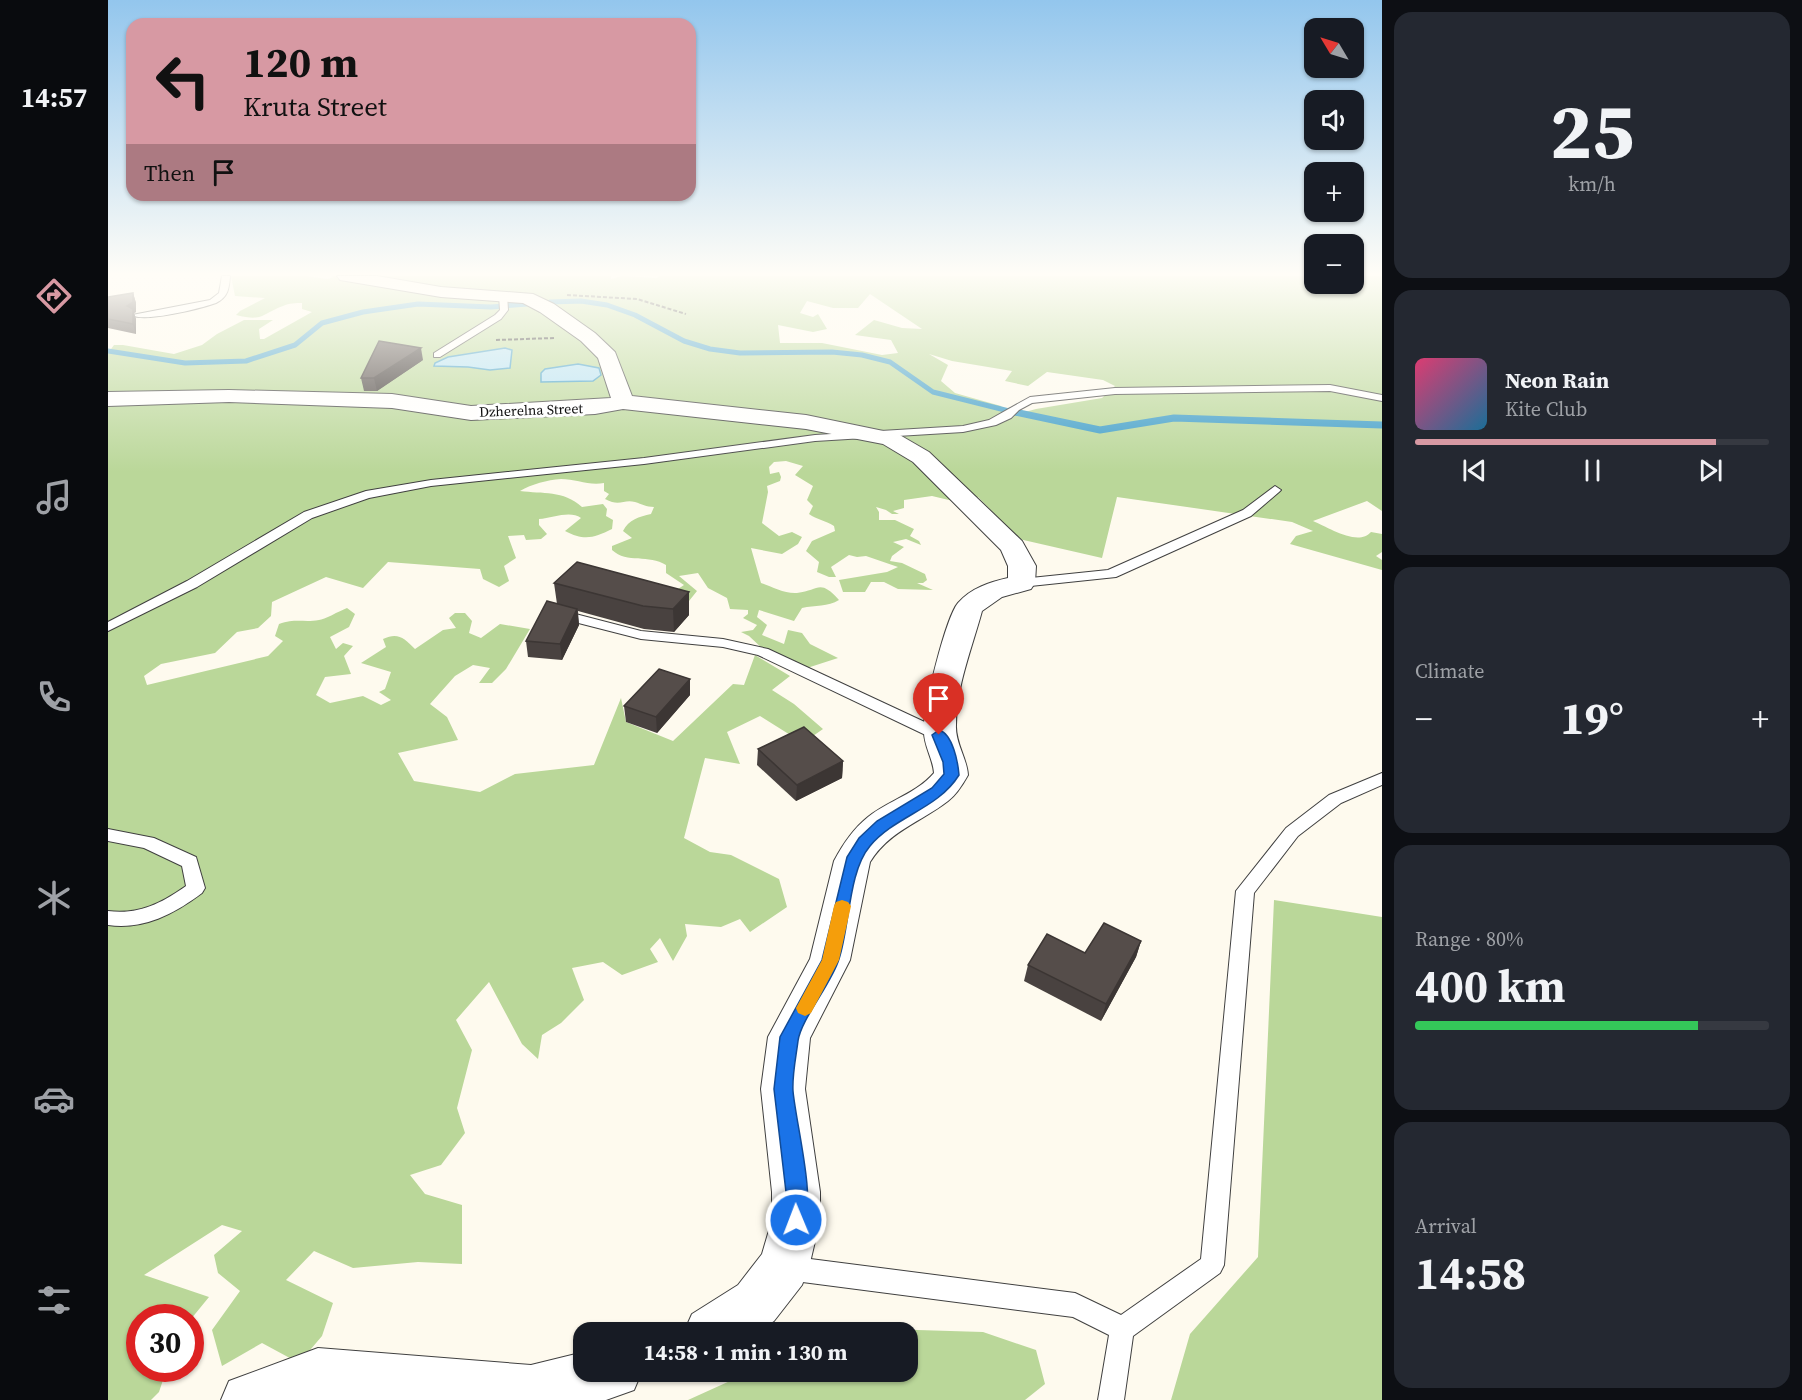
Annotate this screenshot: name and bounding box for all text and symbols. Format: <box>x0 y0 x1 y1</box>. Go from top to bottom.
north arrow <box>1304 18 1364 78</box>
map controls <box>1304 18 1364 294</box>
text: 120 m <box>243 33 358 91</box>
icon: left <box>144 42 222 120</box>
text: 25 <box>1550 77 1634 184</box>
text: 14:57 <box>21 79 87 116</box>
text: Kruta Street <box>243 88 387 125</box>
button: sound <box>1304 90 1364 150</box>
icon: arrive <box>207 156 240 189</box>
text: Then <box>144 158 195 188</box>
button: + <box>1304 162 1364 222</box>
text: km/h <box>1568 170 1616 198</box>
button: − <box>1304 234 1364 294</box>
icon: directions <box>33 275 75 317</box>
text: Neon Rain <box>1505 365 1609 395</box>
text: Kite Club <box>1505 395 1587 423</box>
street label: Dzherelna Street <box>479 398 584 422</box>
icon: previous <box>1458 454 1491 487</box>
icon: pause <box>1576 454 1609 487</box>
icon: next <box>1694 454 1727 487</box>
icon: music <box>33 476 75 518</box>
text: Climate <box>1415 657 1484 685</box>
pin <box>913 673 964 735</box>
icon: phone <box>33 676 75 718</box>
icon: arrive <box>922 682 955 715</box>
text: 19° <box>1560 687 1624 749</box>
text: − <box>1415 696 1433 741</box>
text: + <box>1751 696 1769 741</box>
icon: climate <box>33 877 75 919</box>
text: Range · 80% <box>1415 925 1524 953</box>
text: 400 km <box>1415 955 1566 1017</box>
icon: car <box>33 1078 75 1120</box>
position arrow <box>764 1188 828 1252</box>
text: Arrival <box>1415 1212 1477 1240</box>
text: 14:58 <box>1415 1242 1526 1304</box>
icon: filters <box>33 1279 75 1321</box>
speed limit sign: 30 <box>126 1304 204 1382</box>
text: 14:58 · 1 min · 130 m <box>644 1337 847 1367</box>

